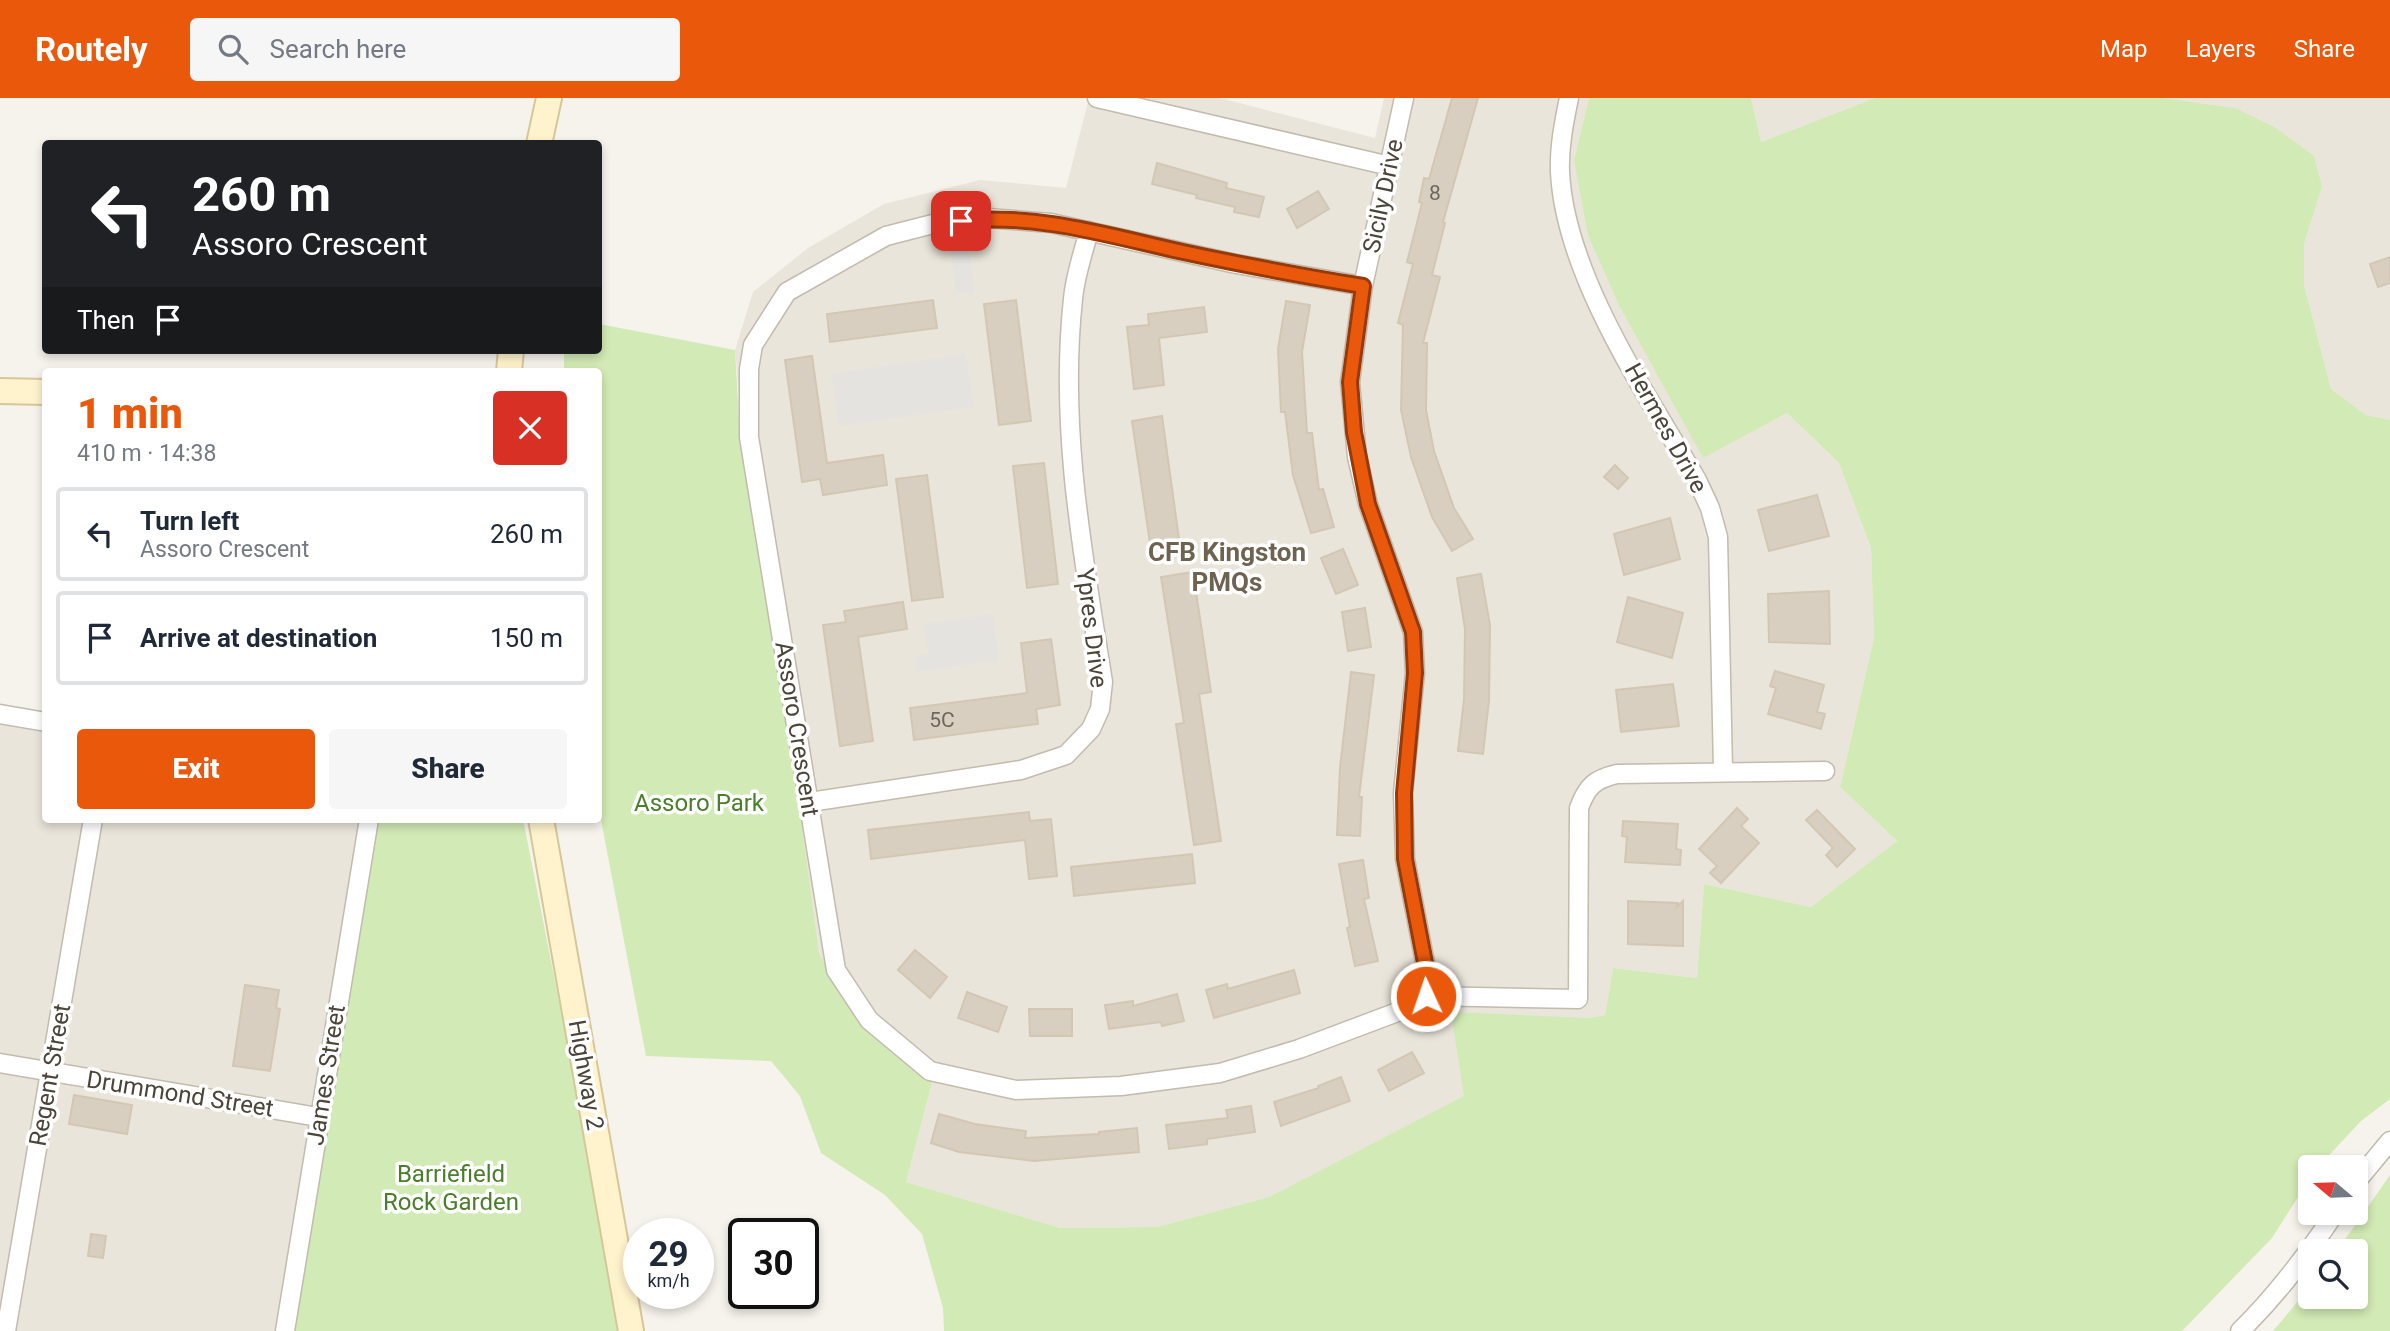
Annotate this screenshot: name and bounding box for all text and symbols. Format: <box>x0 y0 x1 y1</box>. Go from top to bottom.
search box <box>190 18 680 81</box>
text: Routely <box>35 30 148 69</box>
icon: search <box>214 30 252 68</box>
text: Search here <box>270 34 406 64</box>
text: Map <box>2100 35 2148 63</box>
text: Layers <box>2186 35 2256 63</box>
text: Share <box>2294 35 2355 63</box>
street label: Sicily Drive <box>1357 137 1409 255</box>
text: 260 m <box>192 166 331 223</box>
icon: left <box>77 168 168 259</box>
house number: 8 <box>1429 181 1441 205</box>
pin <box>931 191 991 251</box>
icon: arrive <box>942 202 980 240</box>
text: Assoro Crescent <box>192 225 428 263</box>
icon: arrive <box>149 301 187 339</box>
text: Then <box>77 305 135 335</box>
street label: Hermes Drive <box>1619 358 1713 498</box>
text: 1 min <box>77 389 183 438</box>
button: close <box>493 391 567 465</box>
text: 410 m · 14:38 <box>77 440 216 467</box>
text: Turn left <box>140 506 239 536</box>
icon: left <box>81 515 119 553</box>
text: 260 m <box>490 519 563 549</box>
text: Assoro Crescent <box>140 536 309 563</box>
district label: CFB Kingston PMQs <box>1148 537 1306 597</box>
street label: Ypres Drive <box>1071 567 1113 689</box>
icon: arrive <box>81 619 119 657</box>
text: Arrive at destination <box>140 623 377 653</box>
text: 150 m <box>490 623 563 653</box>
street label: Assoro Crescent <box>769 640 825 819</box>
house number: 5C <box>929 708 955 732</box>
button: Exit <box>77 729 315 809</box>
button: Share <box>329 729 567 809</box>
park label: Assoro Park <box>634 789 765 817</box>
position arrow <box>1389 959 1463 1033</box>
street label: Regent Street <box>24 1001 76 1148</box>
street label: James Street <box>301 1003 351 1147</box>
street label: Highway 2 <box>563 1018 609 1132</box>
street label: Drummond Street <box>84 1065 276 1123</box>
north arrow <box>2298 1155 2368 1225</box>
map controls <box>2298 1155 2368 1309</box>
park label: Barriefield Rock Garden <box>383 1160 519 1216</box>
speed limit sign: 30 <box>728 1218 819 1309</box>
text: 29 <box>648 1234 689 1275</box>
button: search <box>2298 1239 2368 1309</box>
text: km/h <box>647 1270 690 1291</box>

